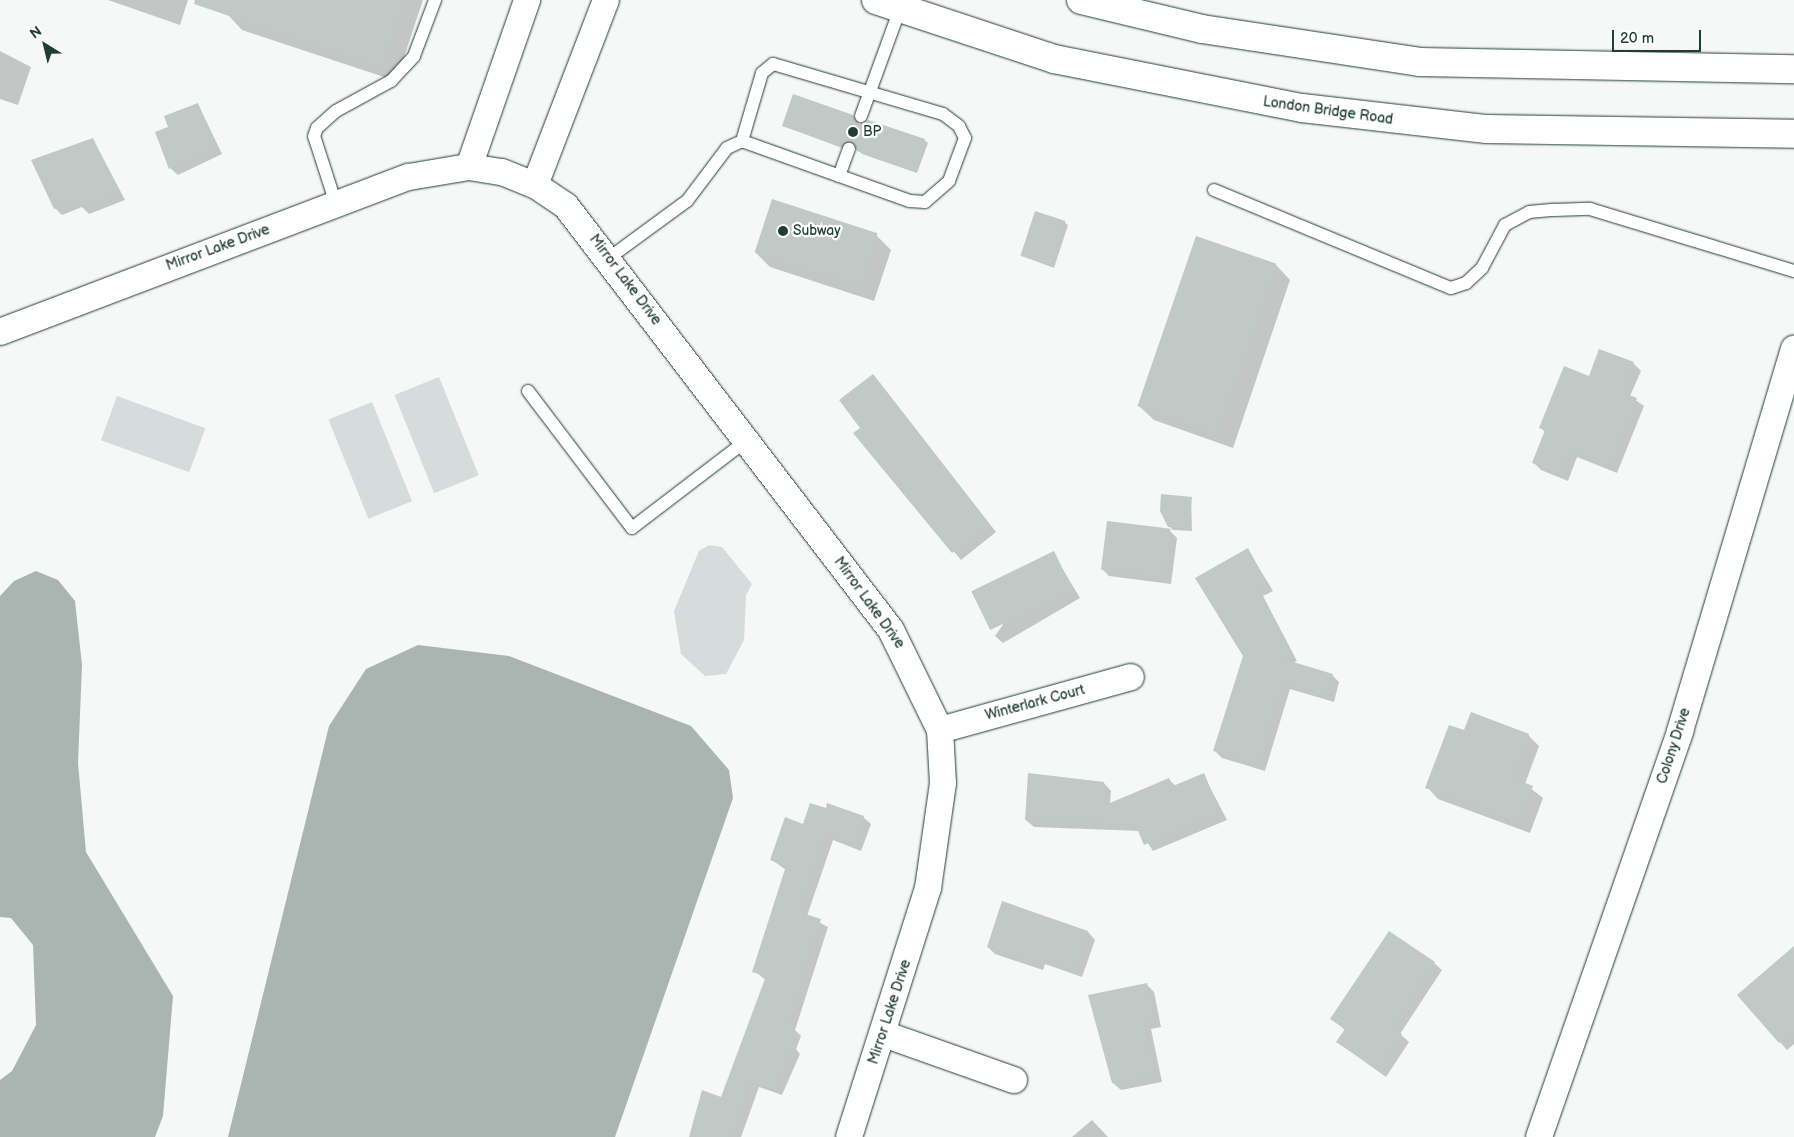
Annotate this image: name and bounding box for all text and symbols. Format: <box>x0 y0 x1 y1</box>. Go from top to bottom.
north arrow <box>20 20 70 70</box>
scale bar <box>1614 20 1703 52</box>
text: N <box>27 22 45 42</box>
text: 20 m <box>1620 29 1654 48</box>
street label: London Bridge Road <box>1262 94 1394 128</box>
place label: BP <box>863 124 881 140</box>
marker: BP <box>847 126 859 138</box>
street label: Mirror Lake Drive <box>164 221 272 275</box>
place label: Subway <box>793 223 841 239</box>
marker: Subway <box>777 225 789 237</box>
street label: Mirror Lake Drive <box>585 231 665 329</box>
street label: Mirror Lake Drive <box>830 554 908 652</box>
street label: Winterlark Court <box>983 682 1087 724</box>
street label: Colony Drive <box>1654 705 1694 787</box>
street label: Mirror Lake Drive <box>865 958 915 1066</box>

